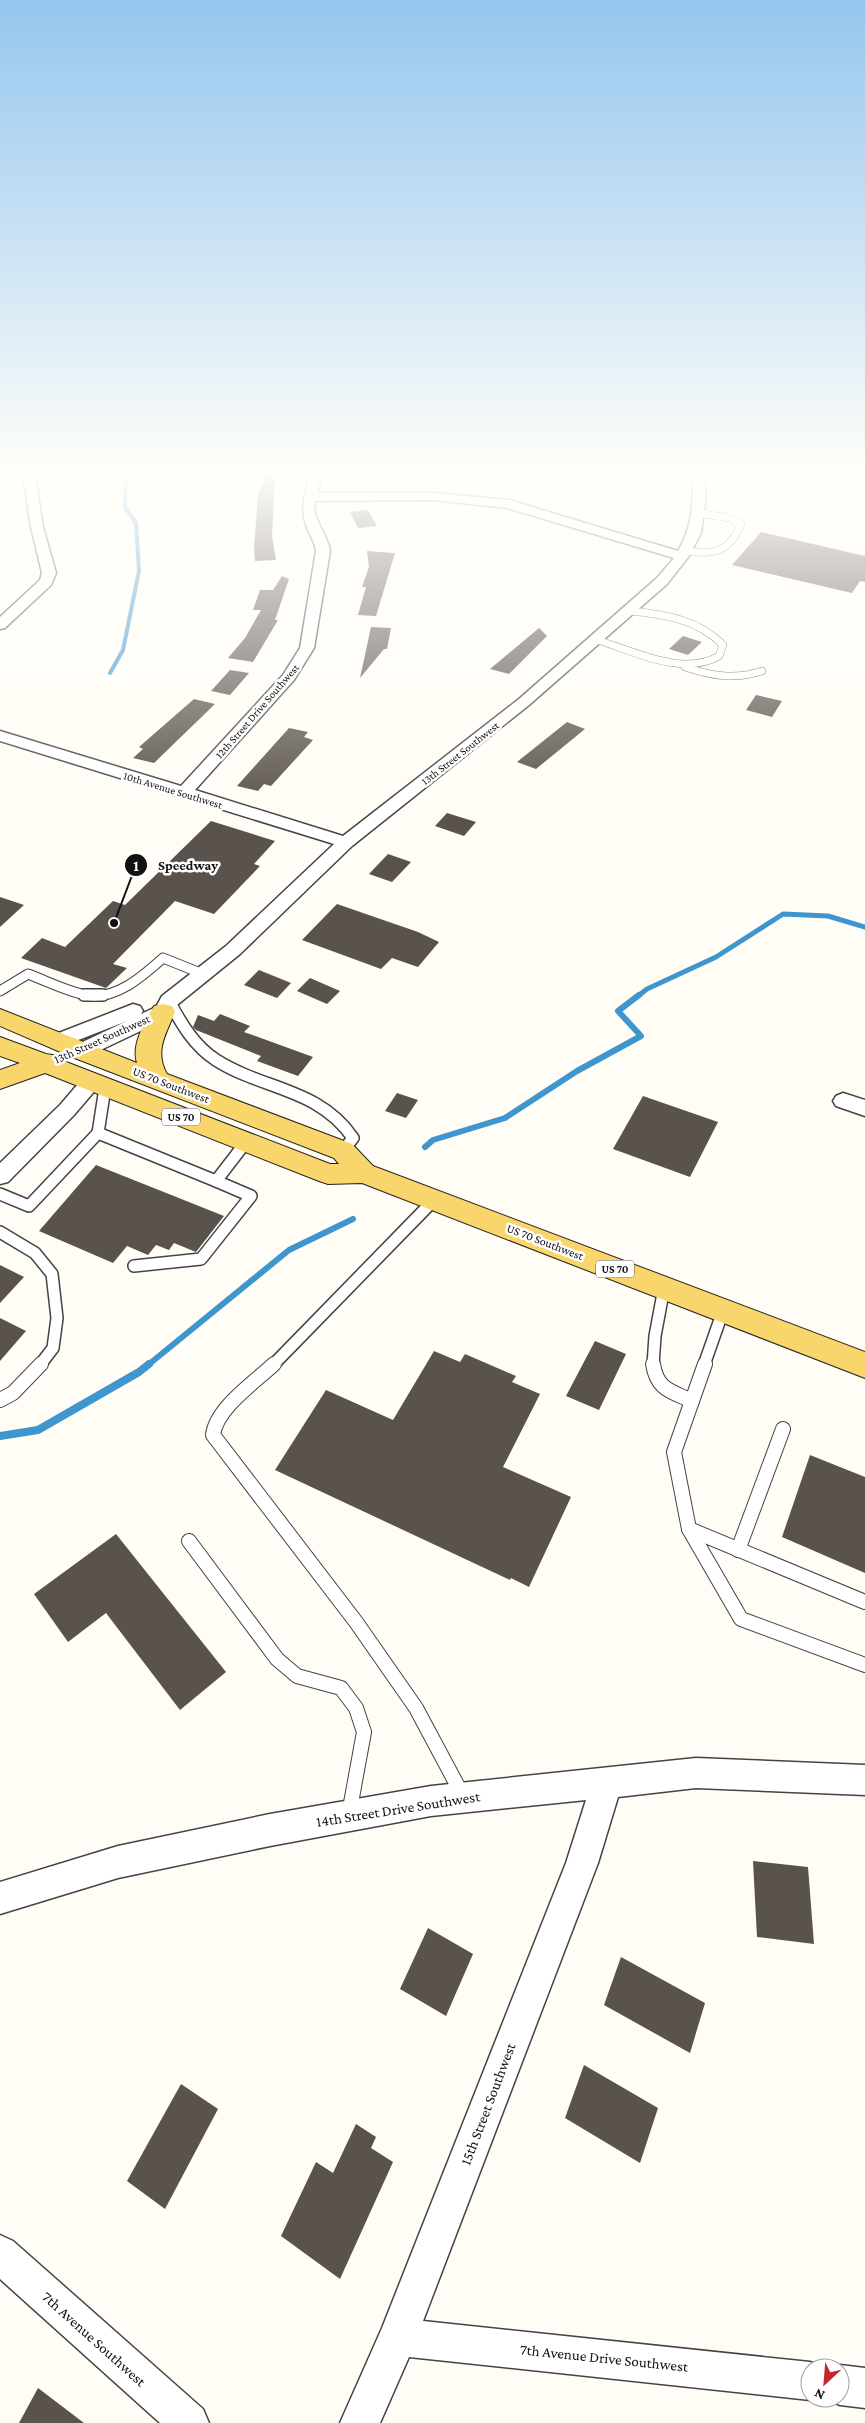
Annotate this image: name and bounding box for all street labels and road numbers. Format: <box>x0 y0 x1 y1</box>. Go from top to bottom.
street label: 12th Street Drive Southwest <box>213 661 301 761</box>
street label: 13th Street Southwest <box>419 719 501 787</box>
street label: 10th Avenue Southwest <box>122 769 224 811</box>
street label: 13th Street Southwest <box>52 1011 153 1066</box>
street label: US 70 Southwest <box>131 1064 212 1106</box>
road number: US 70 <box>162 1108 200 1126</box>
street label: US 70 Southwest <box>505 1221 586 1263</box>
road number: US 70 <box>596 1260 634 1278</box>
street label: 14th Street Drive Southwest <box>315 1788 482 1830</box>
street label: 15th Street Southwest <box>457 2040 519 2167</box>
street label: 7th Avenue Southwest <box>39 2288 150 2390</box>
street label: 7th Avenue Drive Southwest <box>519 2341 690 2375</box>

